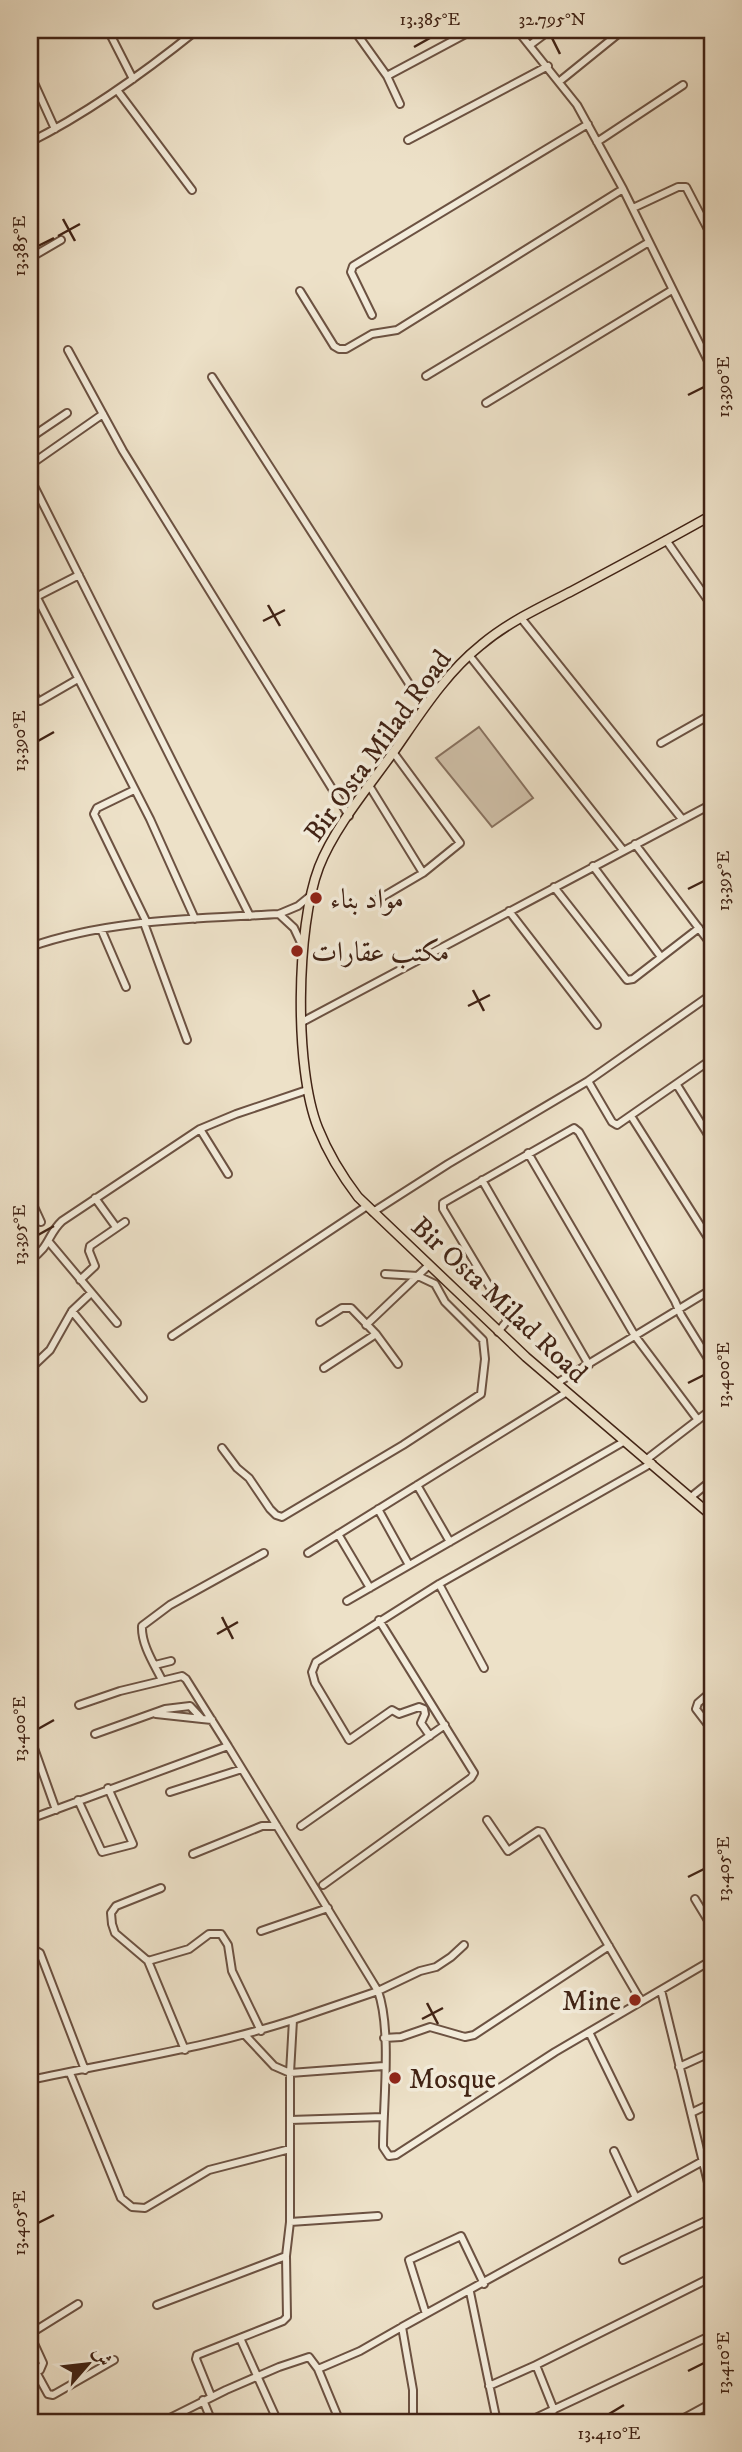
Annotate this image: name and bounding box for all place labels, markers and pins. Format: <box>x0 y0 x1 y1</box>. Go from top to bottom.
place label: مواد بناء <box>330 882 404 917</box>
marker: مواد بناء <box>308 890 324 906</box>
place label: مكتب عقارات <box>311 935 449 970</box>
marker: مكتب عقارات <box>289 943 305 959</box>
place label: Mine <box>562 1984 621 2019</box>
marker: Mine <box>627 1992 643 2008</box>
place label: Mosque <box>409 2062 496 2097</box>
marker: Mosque <box>387 2070 403 2086</box>

